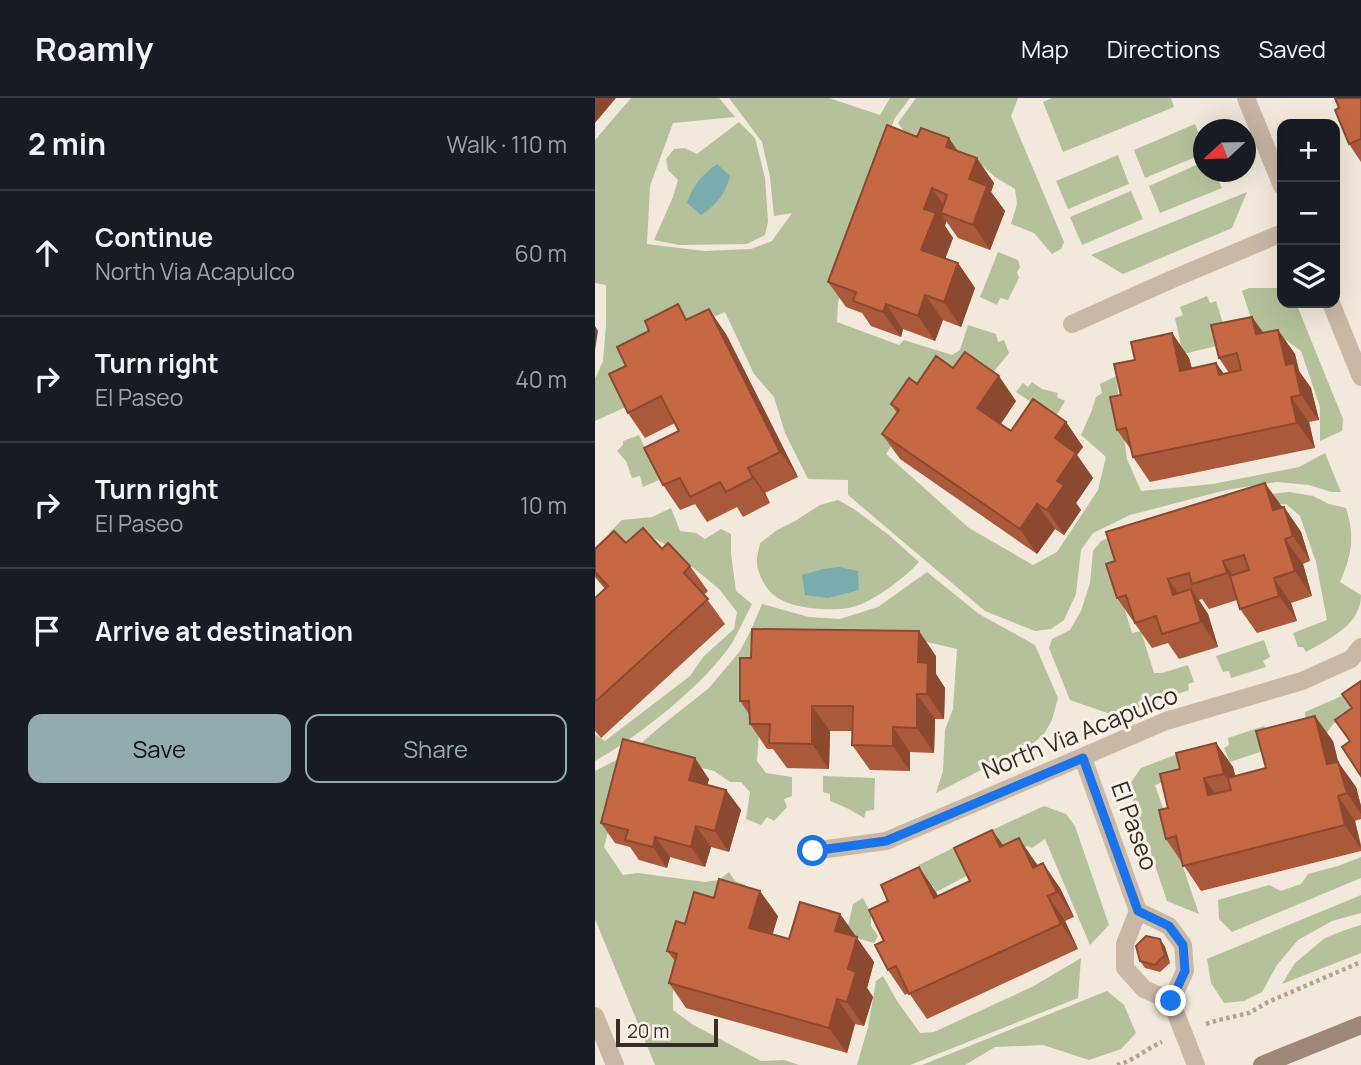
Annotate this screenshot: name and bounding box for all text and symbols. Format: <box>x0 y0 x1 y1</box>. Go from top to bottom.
text: Roamly <box>35 26 154 71</box>
text: Map <box>1021 32 1069 65</box>
text: Directions <box>1107 32 1220 65</box>
text: Saved <box>1258 32 1326 65</box>
north arrow <box>1193 119 1256 182</box>
map controls <box>1277 119 1340 308</box>
button: + <box>1277 119 1340 182</box>
text: 2 min <box>28 123 106 164</box>
text: Walk · 110 m <box>446 128 567 160</box>
button: − <box>1277 182 1340 245</box>
text: Continue <box>95 219 213 255</box>
icon: ahead <box>28 234 66 272</box>
text: 60 m <box>515 237 567 269</box>
button: layers <box>1277 245 1340 308</box>
text: North Via Acapulco <box>95 255 295 287</box>
text: Turn right <box>95 345 219 381</box>
icon: right <box>28 360 66 398</box>
text: 40 m <box>515 363 567 395</box>
text: El Paseo <box>95 381 183 413</box>
text: Turn right <box>95 471 219 507</box>
icon: right <box>28 486 66 524</box>
text: 10 m <box>520 489 567 521</box>
text: El Paseo <box>95 507 183 539</box>
icon: arrive <box>28 612 66 650</box>
text: Arrive at destination <box>95 613 353 649</box>
street label: North Via Acapulco <box>977 677 1182 786</box>
button: Save <box>28 714 291 783</box>
button: Share <box>305 714 567 783</box>
street label: El Paseo <box>1104 777 1167 874</box>
route start <box>797 835 828 866</box>
route end <box>1155 985 1186 1016</box>
scale bar <box>616 1016 717 1048</box>
text: 20 m <box>627 1018 669 1044</box>

